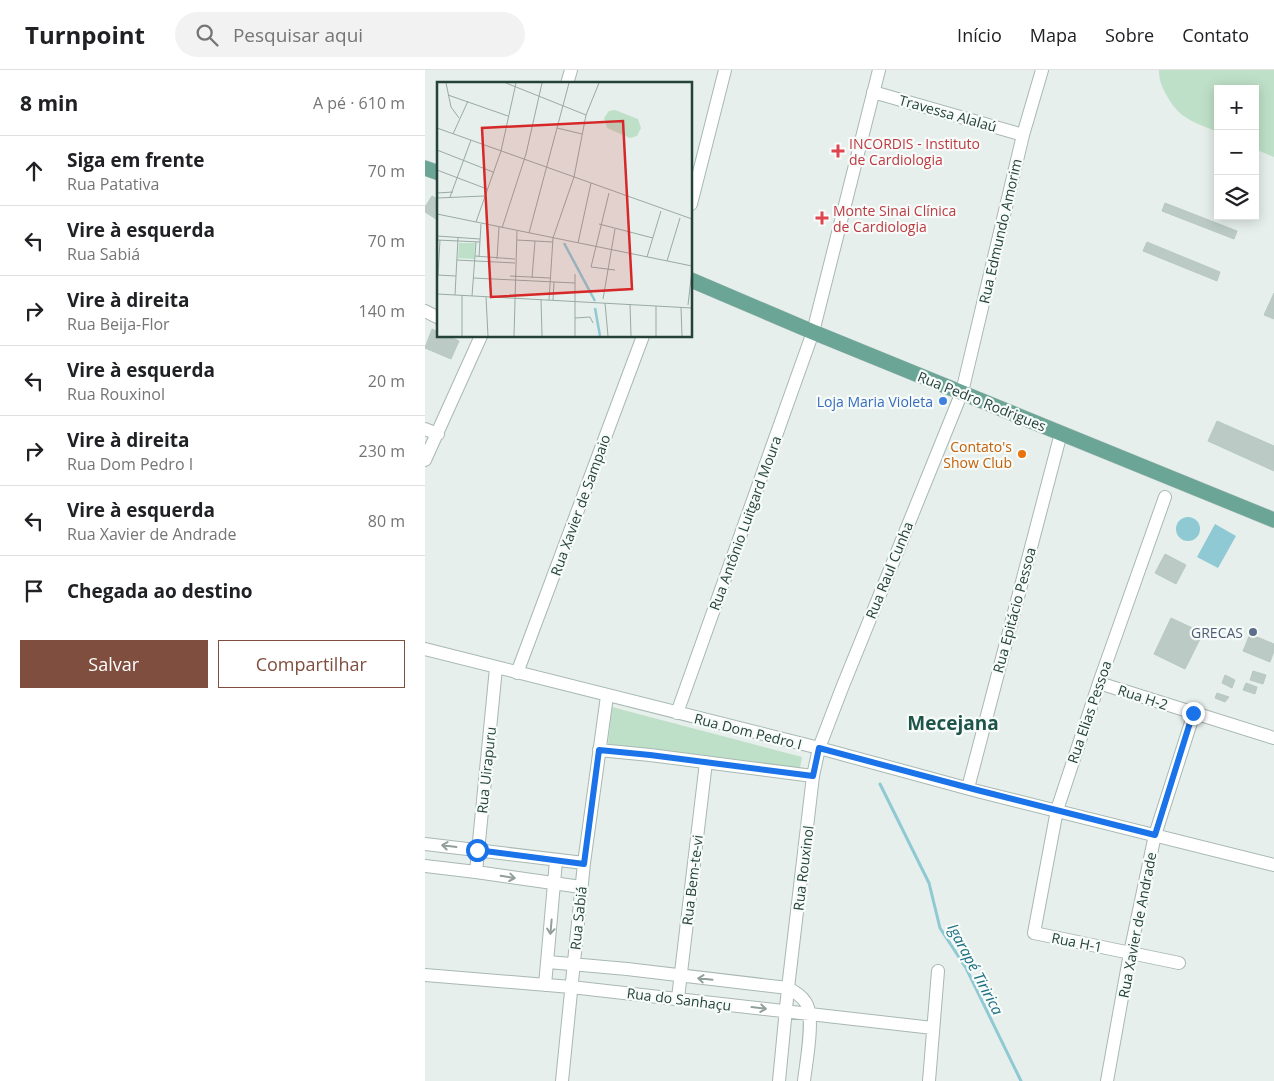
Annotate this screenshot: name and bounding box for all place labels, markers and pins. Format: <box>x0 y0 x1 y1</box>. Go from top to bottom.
place label: INCORDIS - Instituto de Cardiologia <box>849 134 980 169</box>
marker: INCORDIS - Instituto de Cardiologia <box>831 144 845 158</box>
place label: Monte Sinai Clínica de Cardiologia <box>833 201 956 236</box>
marker: Monte Sinai Clínica de Cardiologia <box>815 211 829 225</box>
place label: Loja Maria Violeta <box>817 392 933 411</box>
marker: Loja Maria Violeta <box>937 395 949 407</box>
place label: Contato's Show Club <box>943 437 1012 472</box>
marker: Contato's Show Club <box>1016 448 1028 460</box>
place label: GRECAS <box>1191 623 1243 642</box>
marker: GRECAS <box>1247 626 1259 638</box>

